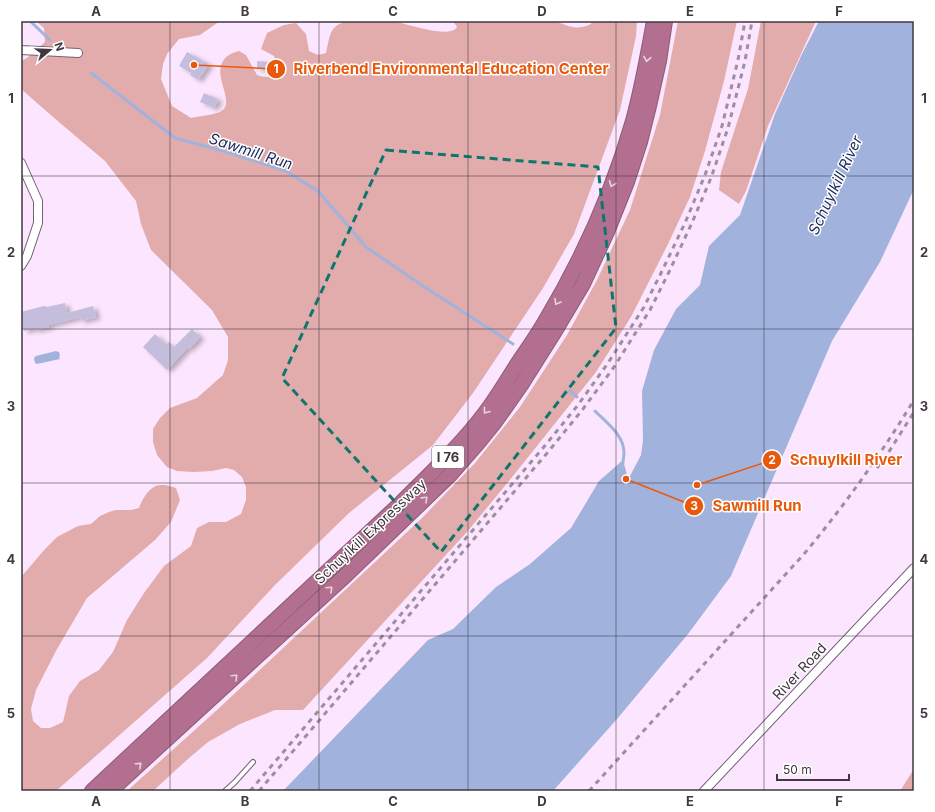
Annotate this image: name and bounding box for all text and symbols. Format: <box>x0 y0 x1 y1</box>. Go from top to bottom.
text: A <box>91 3 101 19</box>
text: B <box>241 3 250 19</box>
text: C <box>388 3 398 19</box>
text: D <box>537 3 547 19</box>
text: E <box>686 3 694 19</box>
text: F <box>835 3 843 19</box>
north arrow <box>30 30 70 70</box>
text: N <box>51 40 67 53</box>
callout: Riverbend Environmental Education Center <box>266 55 617 82</box>
one-way arrow <box>643 56 652 62</box>
text: Riverbend Environmental Education Center <box>293 59 609 78</box>
text: 1 <box>273 61 279 76</box>
text: 1 <box>8 90 14 106</box>
text: 1 <box>921 90 927 106</box>
water label: Sawmill Run <box>207 129 295 173</box>
water label: Schuylkill River <box>804 132 866 238</box>
one-way arrow <box>608 181 616 188</box>
text: 2 <box>7 244 15 260</box>
text: 2 <box>920 244 928 260</box>
one-way arrow <box>554 298 561 305</box>
text: 3 <box>7 398 15 414</box>
text: 3 <box>920 398 928 414</box>
one-way arrow <box>483 407 491 414</box>
road number: I 76 <box>432 446 464 468</box>
callout: Schuylkill River <box>762 446 910 473</box>
text: Schuylkill River <box>790 450 902 469</box>
text: 2 <box>768 452 776 467</box>
street label: Schuylkill Expressway <box>311 475 429 587</box>
callout: Sawmill Run <box>684 492 810 519</box>
one-way arrow <box>420 496 428 504</box>
text: Sawmill Run <box>712 496 802 515</box>
text: 3 <box>690 498 698 513</box>
text: 4 <box>7 551 16 567</box>
text: 4 <box>920 551 929 567</box>
one-way arrow <box>326 587 333 594</box>
street label: River Road <box>769 639 829 703</box>
one-way arrow <box>230 674 238 682</box>
text: 5 <box>7 705 15 721</box>
text: 5 <box>920 705 928 721</box>
scale bar <box>777 756 849 782</box>
one-way arrow <box>134 762 142 769</box>
text: 50 m <box>783 762 812 777</box>
text: A <box>91 793 101 809</box>
text: B <box>241 793 250 809</box>
text: C <box>388 793 398 809</box>
text: D <box>537 793 547 809</box>
text: E <box>686 793 694 809</box>
text: F <box>835 793 843 809</box>

